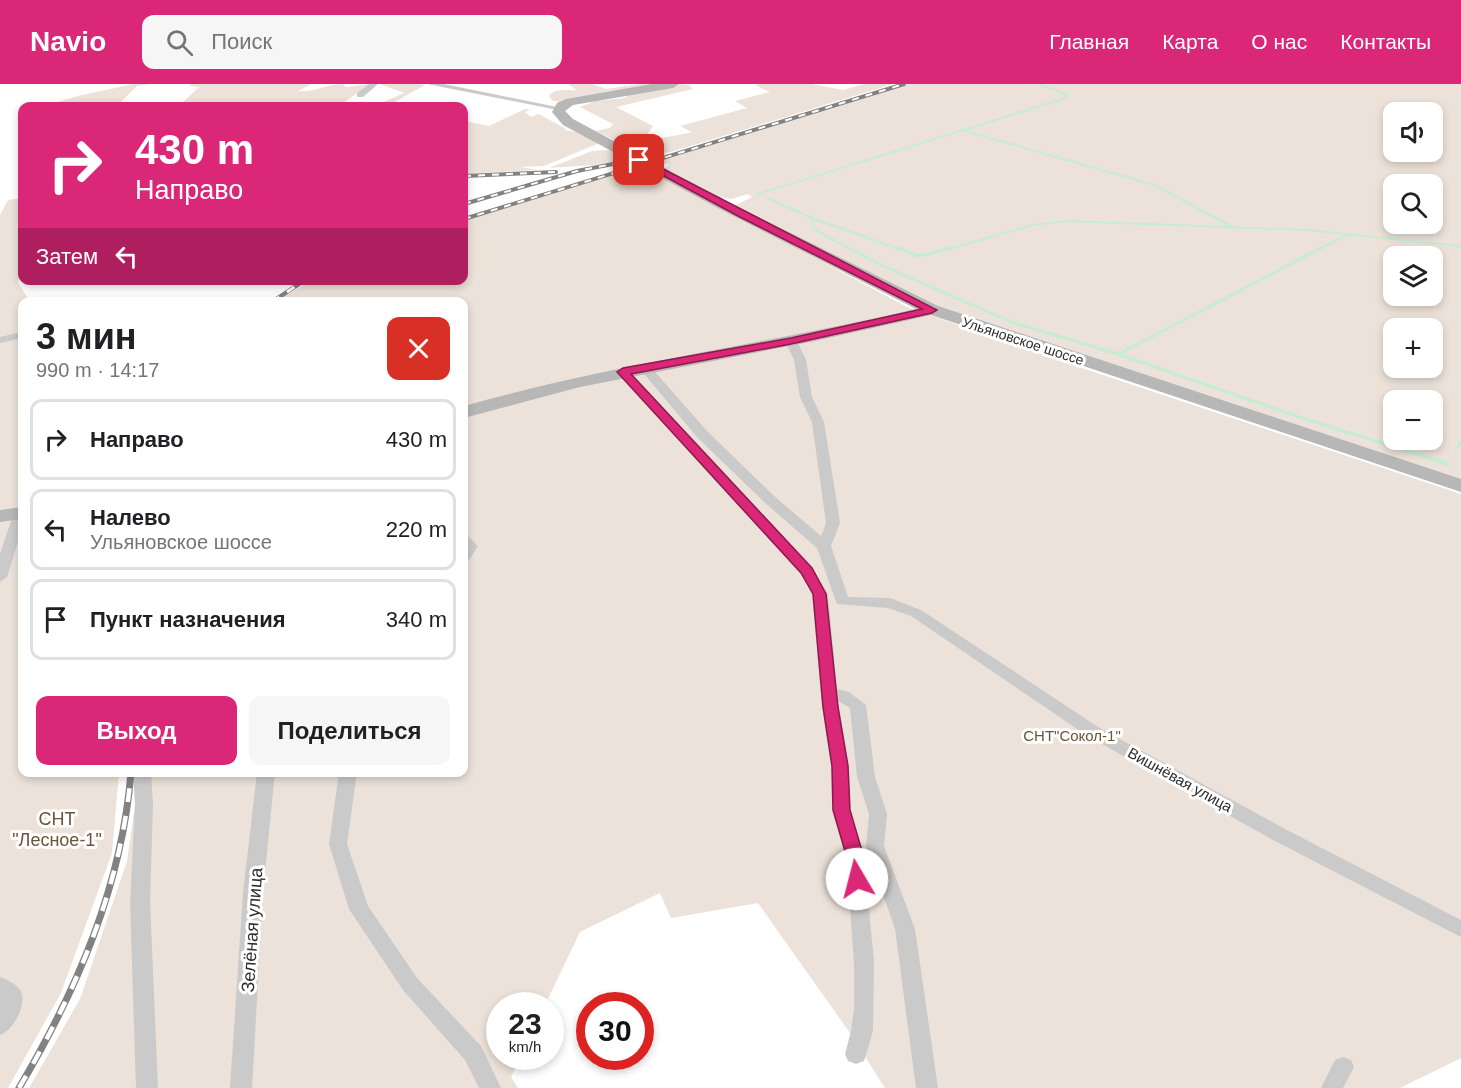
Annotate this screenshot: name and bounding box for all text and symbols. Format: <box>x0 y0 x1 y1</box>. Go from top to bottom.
search box <box>142 15 562 69</box>
text: Navio <box>30 26 106 57</box>
icon: search <box>163 26 196 59</box>
text: Поиск <box>211 29 272 54</box>
text: Главная <box>1049 30 1129 53</box>
text: Карта <box>1162 30 1218 53</box>
text: О нас <box>1251 30 1307 53</box>
text: Контакты <box>1340 30 1431 53</box>
map controls <box>1383 102 1443 450</box>
button: sound <box>1383 102 1443 162</box>
icon: right <box>36 126 114 204</box>
text: 430 m <box>135 126 254 173</box>
pin <box>613 134 664 185</box>
icon: arrive <box>622 143 655 176</box>
button: search <box>1383 174 1443 234</box>
text: Направо <box>135 175 243 205</box>
icon: left <box>110 240 143 273</box>
text: Затем <box>36 244 98 269</box>
button: layers <box>1383 246 1443 306</box>
street label: Ульяновское шоссе <box>960 314 1086 368</box>
text: 3 мин <box>36 316 137 357</box>
button: close <box>387 317 450 380</box>
button: + <box>1383 318 1443 378</box>
text: 990 m · 14:17 <box>36 359 159 381</box>
button: − <box>1383 390 1443 450</box>
icon: right <box>39 423 72 456</box>
text: Направо <box>90 427 184 452</box>
text: 430 m <box>386 427 447 452</box>
text: Налево <box>90 505 171 530</box>
icon: left <box>39 513 72 546</box>
text: 220 m <box>386 517 447 542</box>
text: Ульяновское шоссе <box>90 531 272 553</box>
icon: arrive <box>39 603 72 636</box>
text: Пункт назначения <box>90 607 286 632</box>
text: 340 m <box>386 607 447 632</box>
button: Выход <box>36 696 237 765</box>
button: Поделиться <box>249 696 450 765</box>
park label: СНТ"Сокол-1" <box>1023 727 1121 744</box>
street label: Вишнёвая улица <box>1125 744 1236 816</box>
park label: СНТ "Лесное-1" <box>12 809 102 850</box>
position arrow <box>825 847 889 911</box>
street label: Зелёная улица <box>238 866 266 993</box>
speed limit sign: 30 <box>576 992 654 1070</box>
text: 23 <box>508 1007 542 1040</box>
text: km/h <box>509 1038 541 1055</box>

